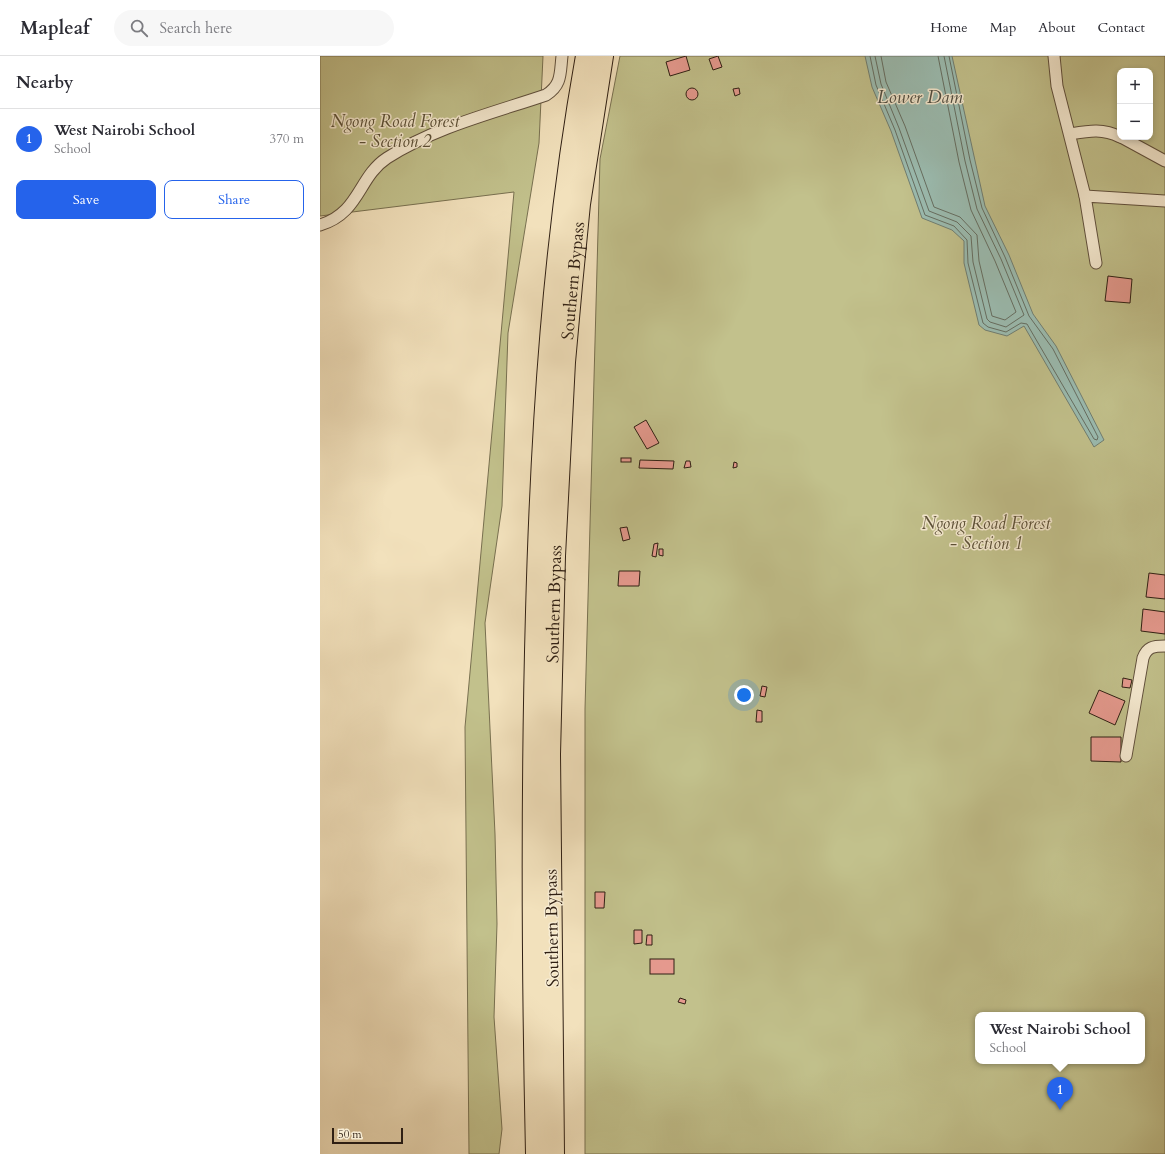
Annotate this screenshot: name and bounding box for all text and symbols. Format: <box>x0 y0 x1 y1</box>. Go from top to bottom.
search box <box>114 10 394 46</box>
text: Mapleaf <box>20 15 90 41</box>
icon: search <box>128 17 150 39</box>
text: Search here <box>160 18 232 38</box>
text: Home <box>930 18 968 37</box>
text: Map <box>990 18 1016 37</box>
text: About <box>1038 18 1075 37</box>
text: Contact <box>1097 18 1145 37</box>
map controls <box>1117 68 1153 140</box>
button: + <box>1117 68 1153 104</box>
text: Nearby <box>16 71 73 94</box>
water label: Lower Dam <box>877 85 963 110</box>
button: − <box>1117 104 1153 140</box>
park label: Ngong Road Forest - Section 2 <box>331 110 461 153</box>
text: West Nairobi School <box>54 120 195 140</box>
text: 1 <box>26 130 32 148</box>
text: 370 m <box>270 130 304 148</box>
text: School <box>54 140 91 158</box>
button: Save <box>16 180 156 219</box>
button: Share <box>164 180 304 219</box>
street label: Southern Bypass <box>556 220 590 341</box>
park label: Ngong Road Forest - Section 1 <box>922 512 1052 555</box>
street label: Southern Bypass <box>541 544 567 664</box>
your location <box>734 685 754 705</box>
street label: Southern Bypass <box>539 868 565 987</box>
popup <box>975 1012 1145 1064</box>
text: West Nairobi School <box>989 1019 1131 1039</box>
text: School <box>989 1039 1026 1057</box>
pin: 1 <box>1047 1077 1073 1110</box>
scale bar <box>332 1126 403 1145</box>
text: 50 m <box>338 1127 362 1142</box>

